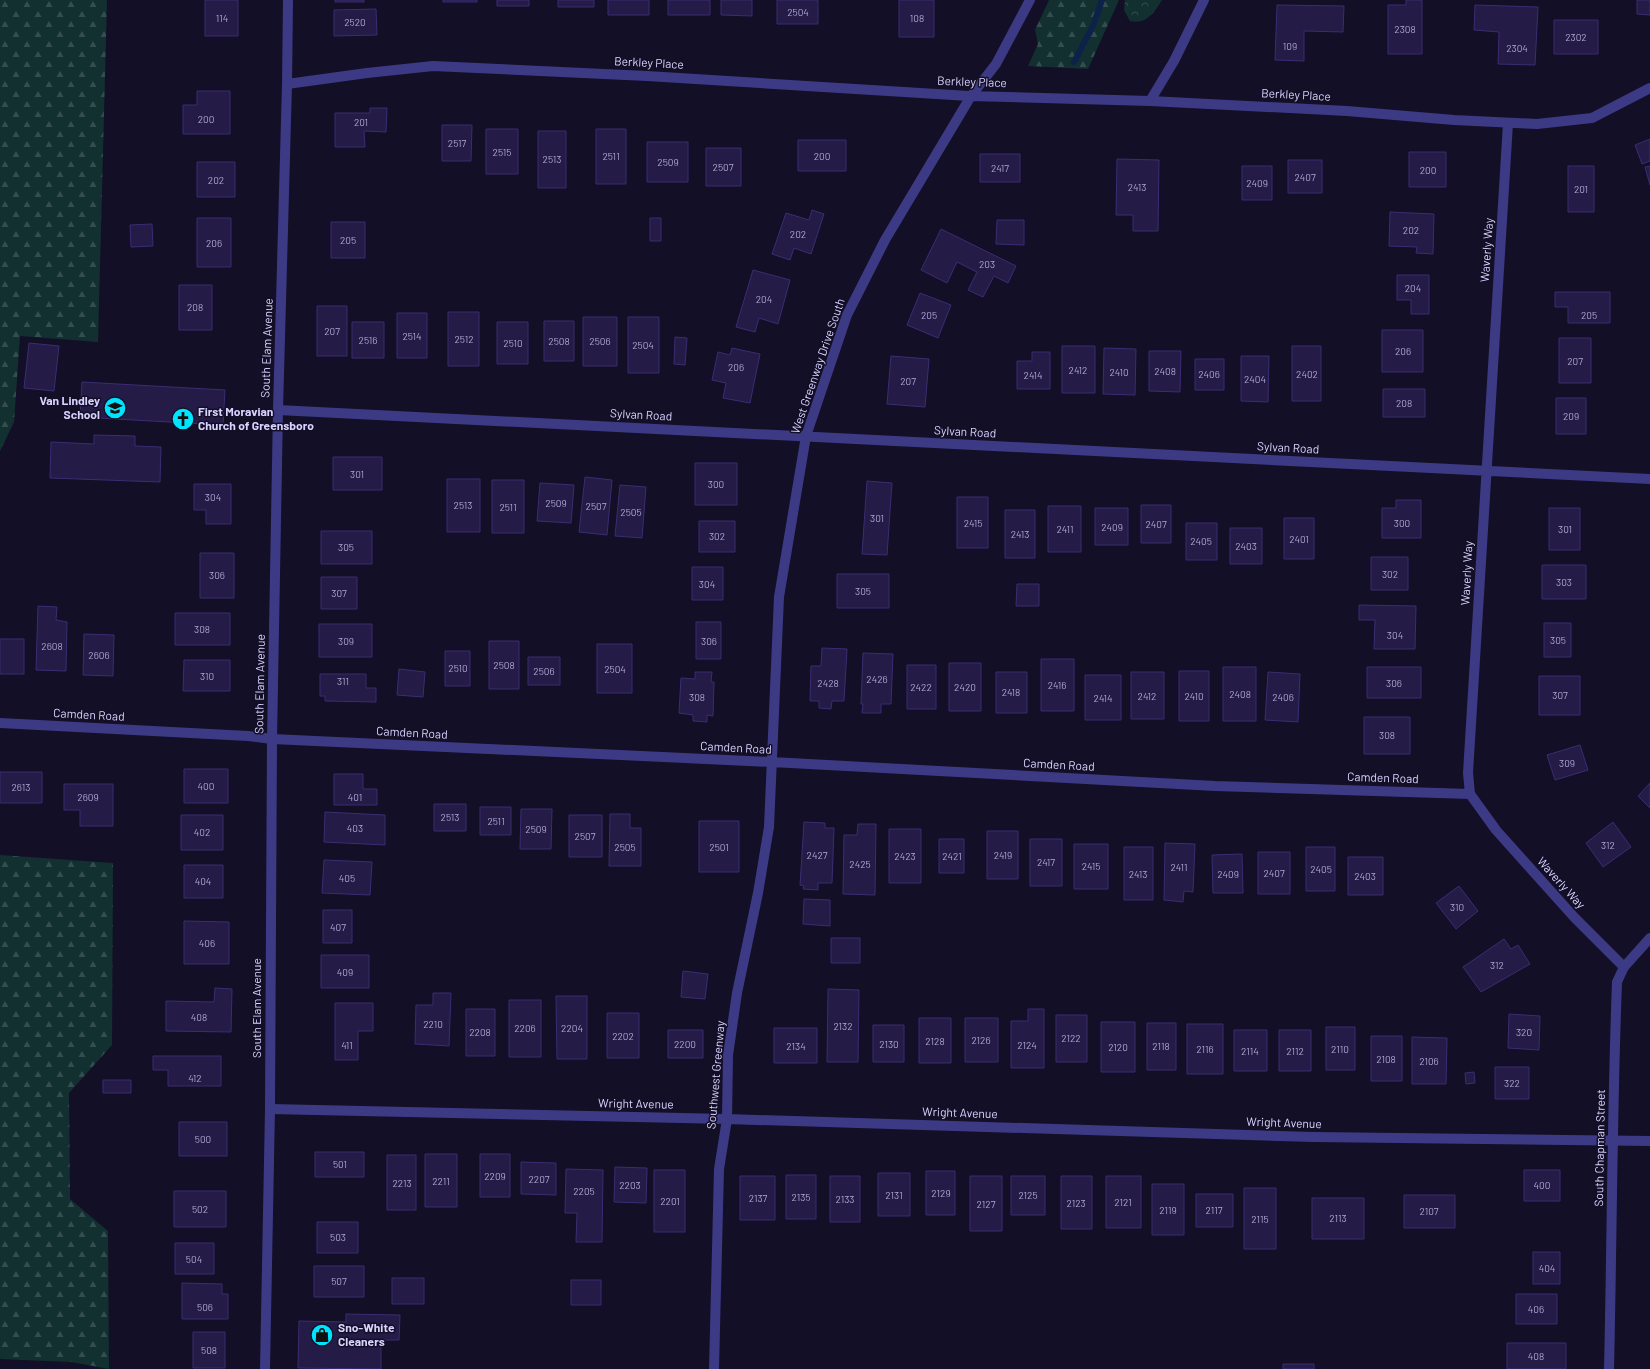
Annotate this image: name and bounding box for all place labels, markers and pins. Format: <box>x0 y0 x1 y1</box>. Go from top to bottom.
place label: Van Lindley School <box>40 393 100 421</box>
school or university icon: Van Lindley School <box>102 395 128 421</box>
place label: First Moravian Church of Greensboro <box>198 404 314 432</box>
church icon: First Moravian Church of Greensboro <box>170 406 196 432</box>
place label: Sno-White Cleaners <box>338 1320 395 1348</box>
shop icon: Sno-White Cleaners <box>309 1322 335 1348</box>

